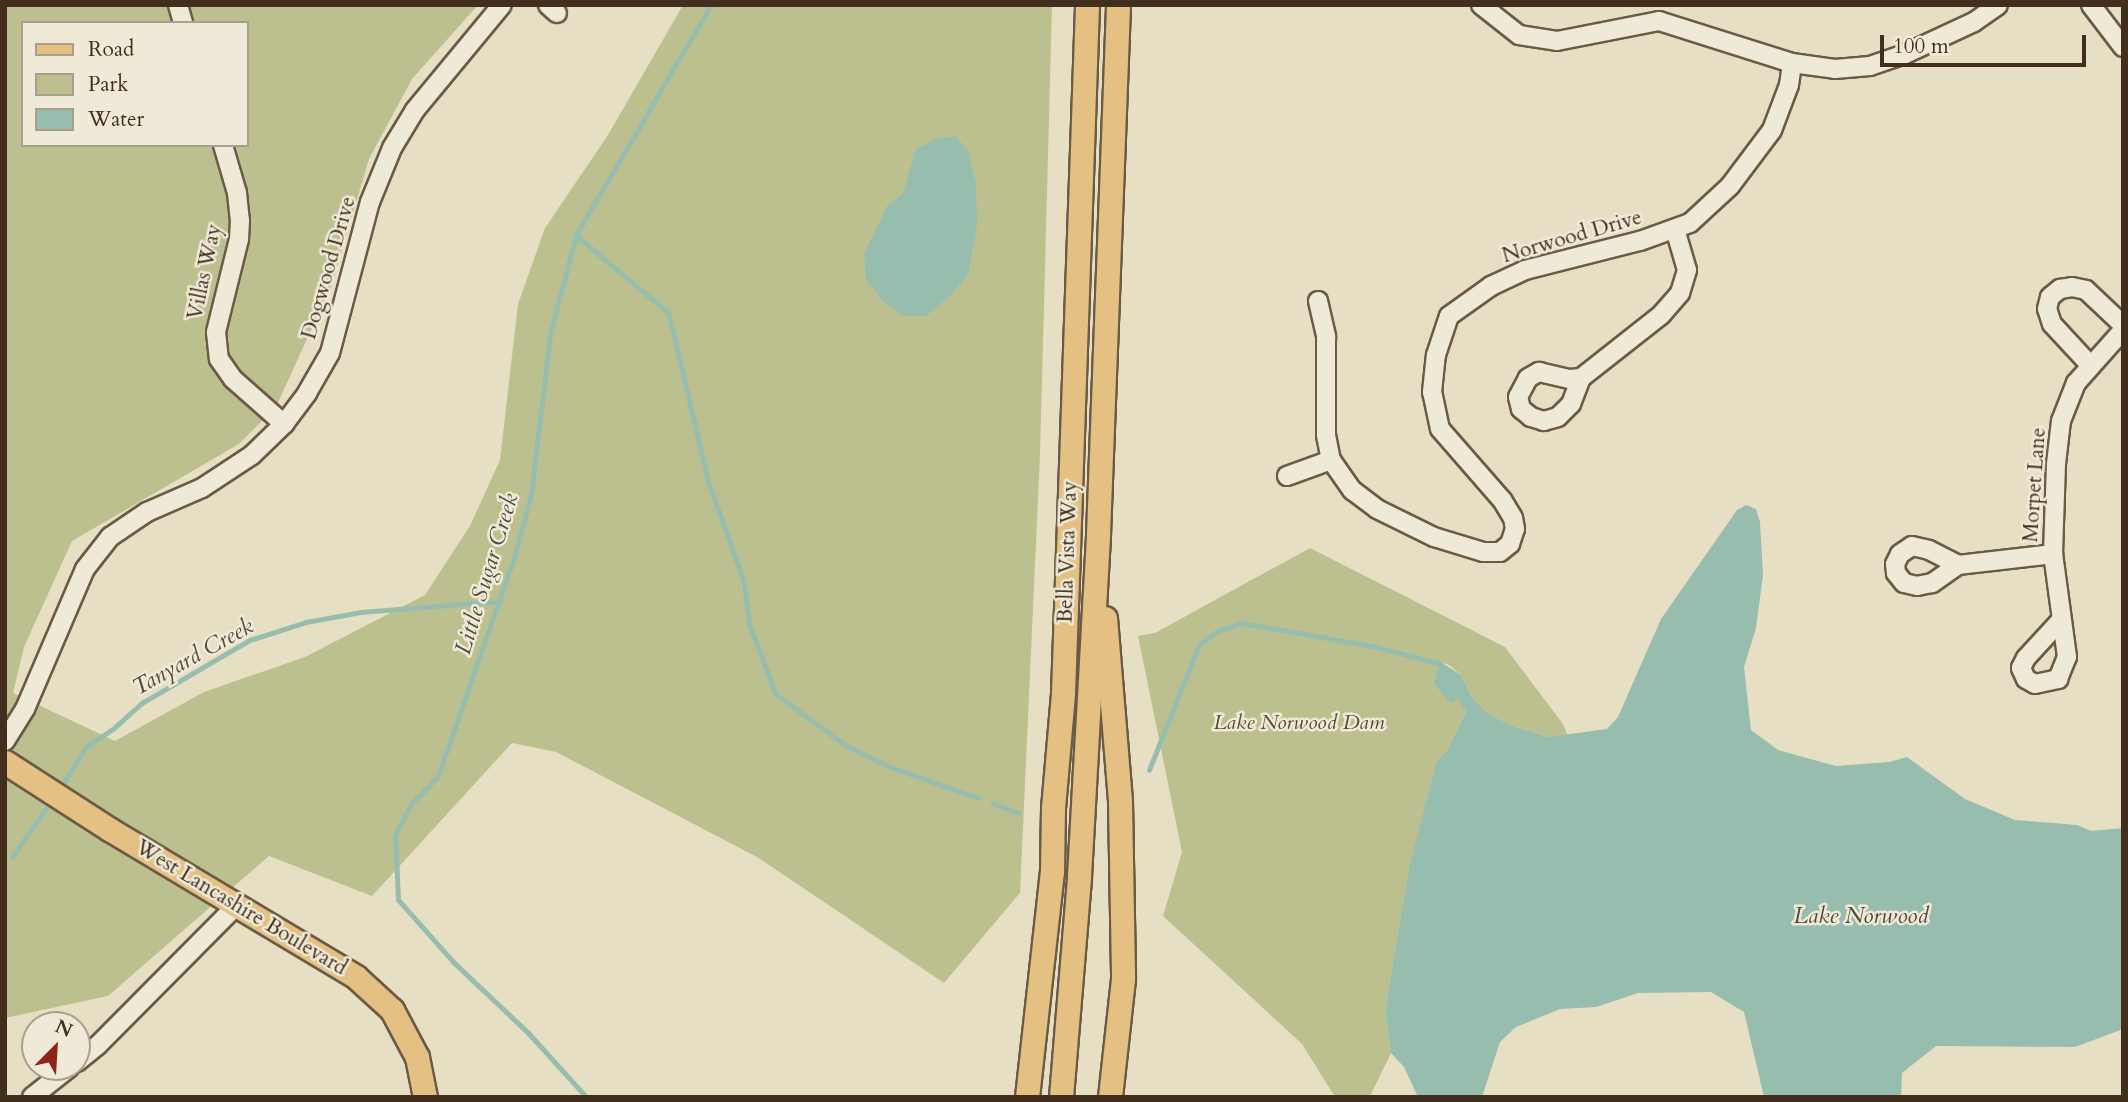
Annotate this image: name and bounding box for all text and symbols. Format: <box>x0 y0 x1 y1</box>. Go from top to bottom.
legend <box>21 21 248 147</box>
scale bar <box>1883 21 2090 65</box>
text: 100 m <box>1893 32 1949 61</box>
text: Road <box>88 35 134 64</box>
text: Park <box>88 70 128 99</box>
text: Water <box>88 105 144 134</box>
street label: Dogwood Drive <box>297 194 361 342</box>
street label: Norwood Drive <box>1499 205 1645 269</box>
street label: Villas Way <box>183 222 227 322</box>
street label: Morpet Lane <box>2018 427 2052 543</box>
street label: Bella Vista Way <box>1053 480 1083 624</box>
water label: Little Sugar Creek <box>449 490 525 658</box>
water label: Tanyard Creek <box>128 612 258 702</box>
park label: Lake Norwood Dam <box>1213 710 1385 736</box>
street label: West Lancashire Boulevard <box>131 835 351 981</box>
water label: Lake Norwood <box>1793 902 1929 930</box>
north arrow <box>21 1011 91 1081</box>
text: N <box>51 1013 77 1044</box>

